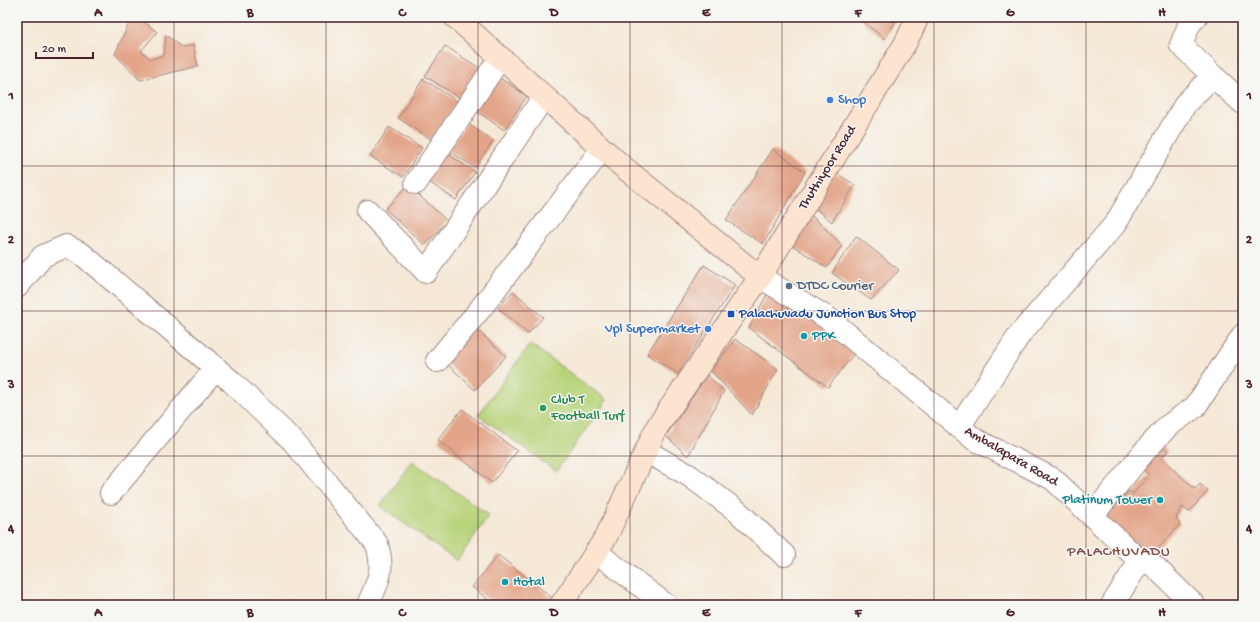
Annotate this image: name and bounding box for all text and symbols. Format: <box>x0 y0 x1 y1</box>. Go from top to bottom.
text: A <box>93 6 103 21</box>
text: B <box>246 6 255 21</box>
text: C <box>397 6 407 21</box>
text: D <box>549 6 559 21</box>
text: E <box>702 6 711 21</box>
text: F <box>854 6 863 21</box>
text: G <box>1006 6 1015 21</box>
text: H <box>1158 6 1166 21</box>
scale bar <box>36 34 93 60</box>
text: 20 m <box>42 43 67 57</box>
text: 1 <box>7 89 14 104</box>
text: 1 <box>1245 89 1252 104</box>
place label: Shop <box>838 92 866 109</box>
marker: Shop <box>825 95 835 105</box>
street label: Thuthiyoor Road <box>795 121 862 214</box>
text: 2 <box>8 233 15 248</box>
text: 2 <box>1246 233 1253 248</box>
place label: DTDC Courier <box>796 278 874 295</box>
marker: DTDC Courier <box>784 281 794 291</box>
place label: Palachuvadu Junction Bus Stop <box>738 306 916 323</box>
marker: Palachuvadu Junction Bus Stop <box>726 309 736 319</box>
place label: Vpl Supermarket <box>604 321 701 338</box>
marker: Vpl Supermarket <box>703 324 713 334</box>
place label: PPK <box>811 328 836 345</box>
marker: PPK <box>799 331 809 341</box>
text: 3 <box>7 378 15 393</box>
text: 3 <box>1245 378 1253 393</box>
place label: Club T Football Turf <box>550 392 626 425</box>
marker: Club T Football Turf <box>538 403 548 413</box>
street label: Ambalapara Road <box>961 423 1062 492</box>
place label: Platinum Tower <box>1062 492 1153 509</box>
marker: Platinum Tower <box>1155 495 1165 505</box>
text: 4 <box>7 522 15 537</box>
text: 4 <box>1245 522 1253 537</box>
district label: PALACHUVADU <box>1066 543 1171 561</box>
place label: Hotal <box>513 574 545 591</box>
marker: Hotal <box>500 577 510 587</box>
text: A <box>93 606 103 621</box>
text: B <box>246 606 255 621</box>
text: C <box>397 606 407 621</box>
text: D <box>549 606 559 621</box>
text: E <box>702 606 711 621</box>
text: F <box>854 606 863 621</box>
text: G <box>1006 606 1015 621</box>
text: H <box>1158 606 1166 621</box>

